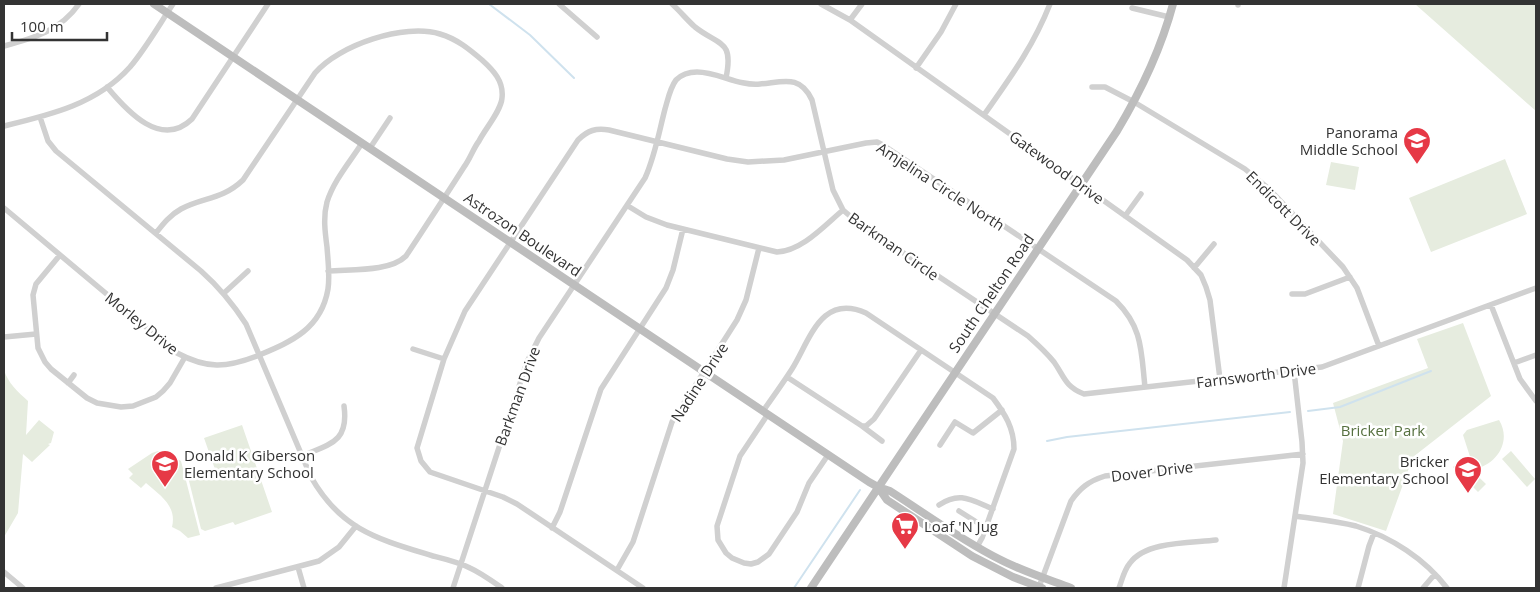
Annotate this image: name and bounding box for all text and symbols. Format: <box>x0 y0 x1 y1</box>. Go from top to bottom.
scale bar <box>12 10 108 42</box>
text: 100 m <box>20 16 64 36</box>
place label: Panorama Middle School <box>1300 122 1398 159</box>
street label: Gatewood Drive <box>1006 126 1108 208</box>
school or university icon: Panorama Middle School <box>1402 126 1432 165</box>
street label: Amjelina Circle North <box>873 137 1009 235</box>
street label: Endicott Drive <box>1242 166 1326 250</box>
street label: Astrozon Boulevard <box>460 187 586 281</box>
street label: Barkman Circle <box>845 207 943 285</box>
street label: South Chelton Road <box>944 230 1038 356</box>
street label: Morley Drive <box>101 287 183 359</box>
street label: Nadine Drive <box>666 338 732 426</box>
street label: Barkman Drive <box>490 344 544 448</box>
street label: Farnsworth Drive <box>1195 358 1317 392</box>
park label: Bricker Park <box>1341 420 1425 440</box>
place label: Donald K Giberson Elementary School <box>184 445 315 482</box>
school or university icon: Donald K Giberson Elementary School <box>150 449 180 488</box>
place label: Bricker Elementary School <box>1319 451 1449 488</box>
school or university icon: Bricker Elementary School <box>1453 455 1483 494</box>
street label: Dover Drive <box>1110 456 1194 486</box>
supermarket icon: Loaf 'N Jug <box>890 511 920 550</box>
place label: Loaf 'N Jug <box>924 516 998 536</box>

